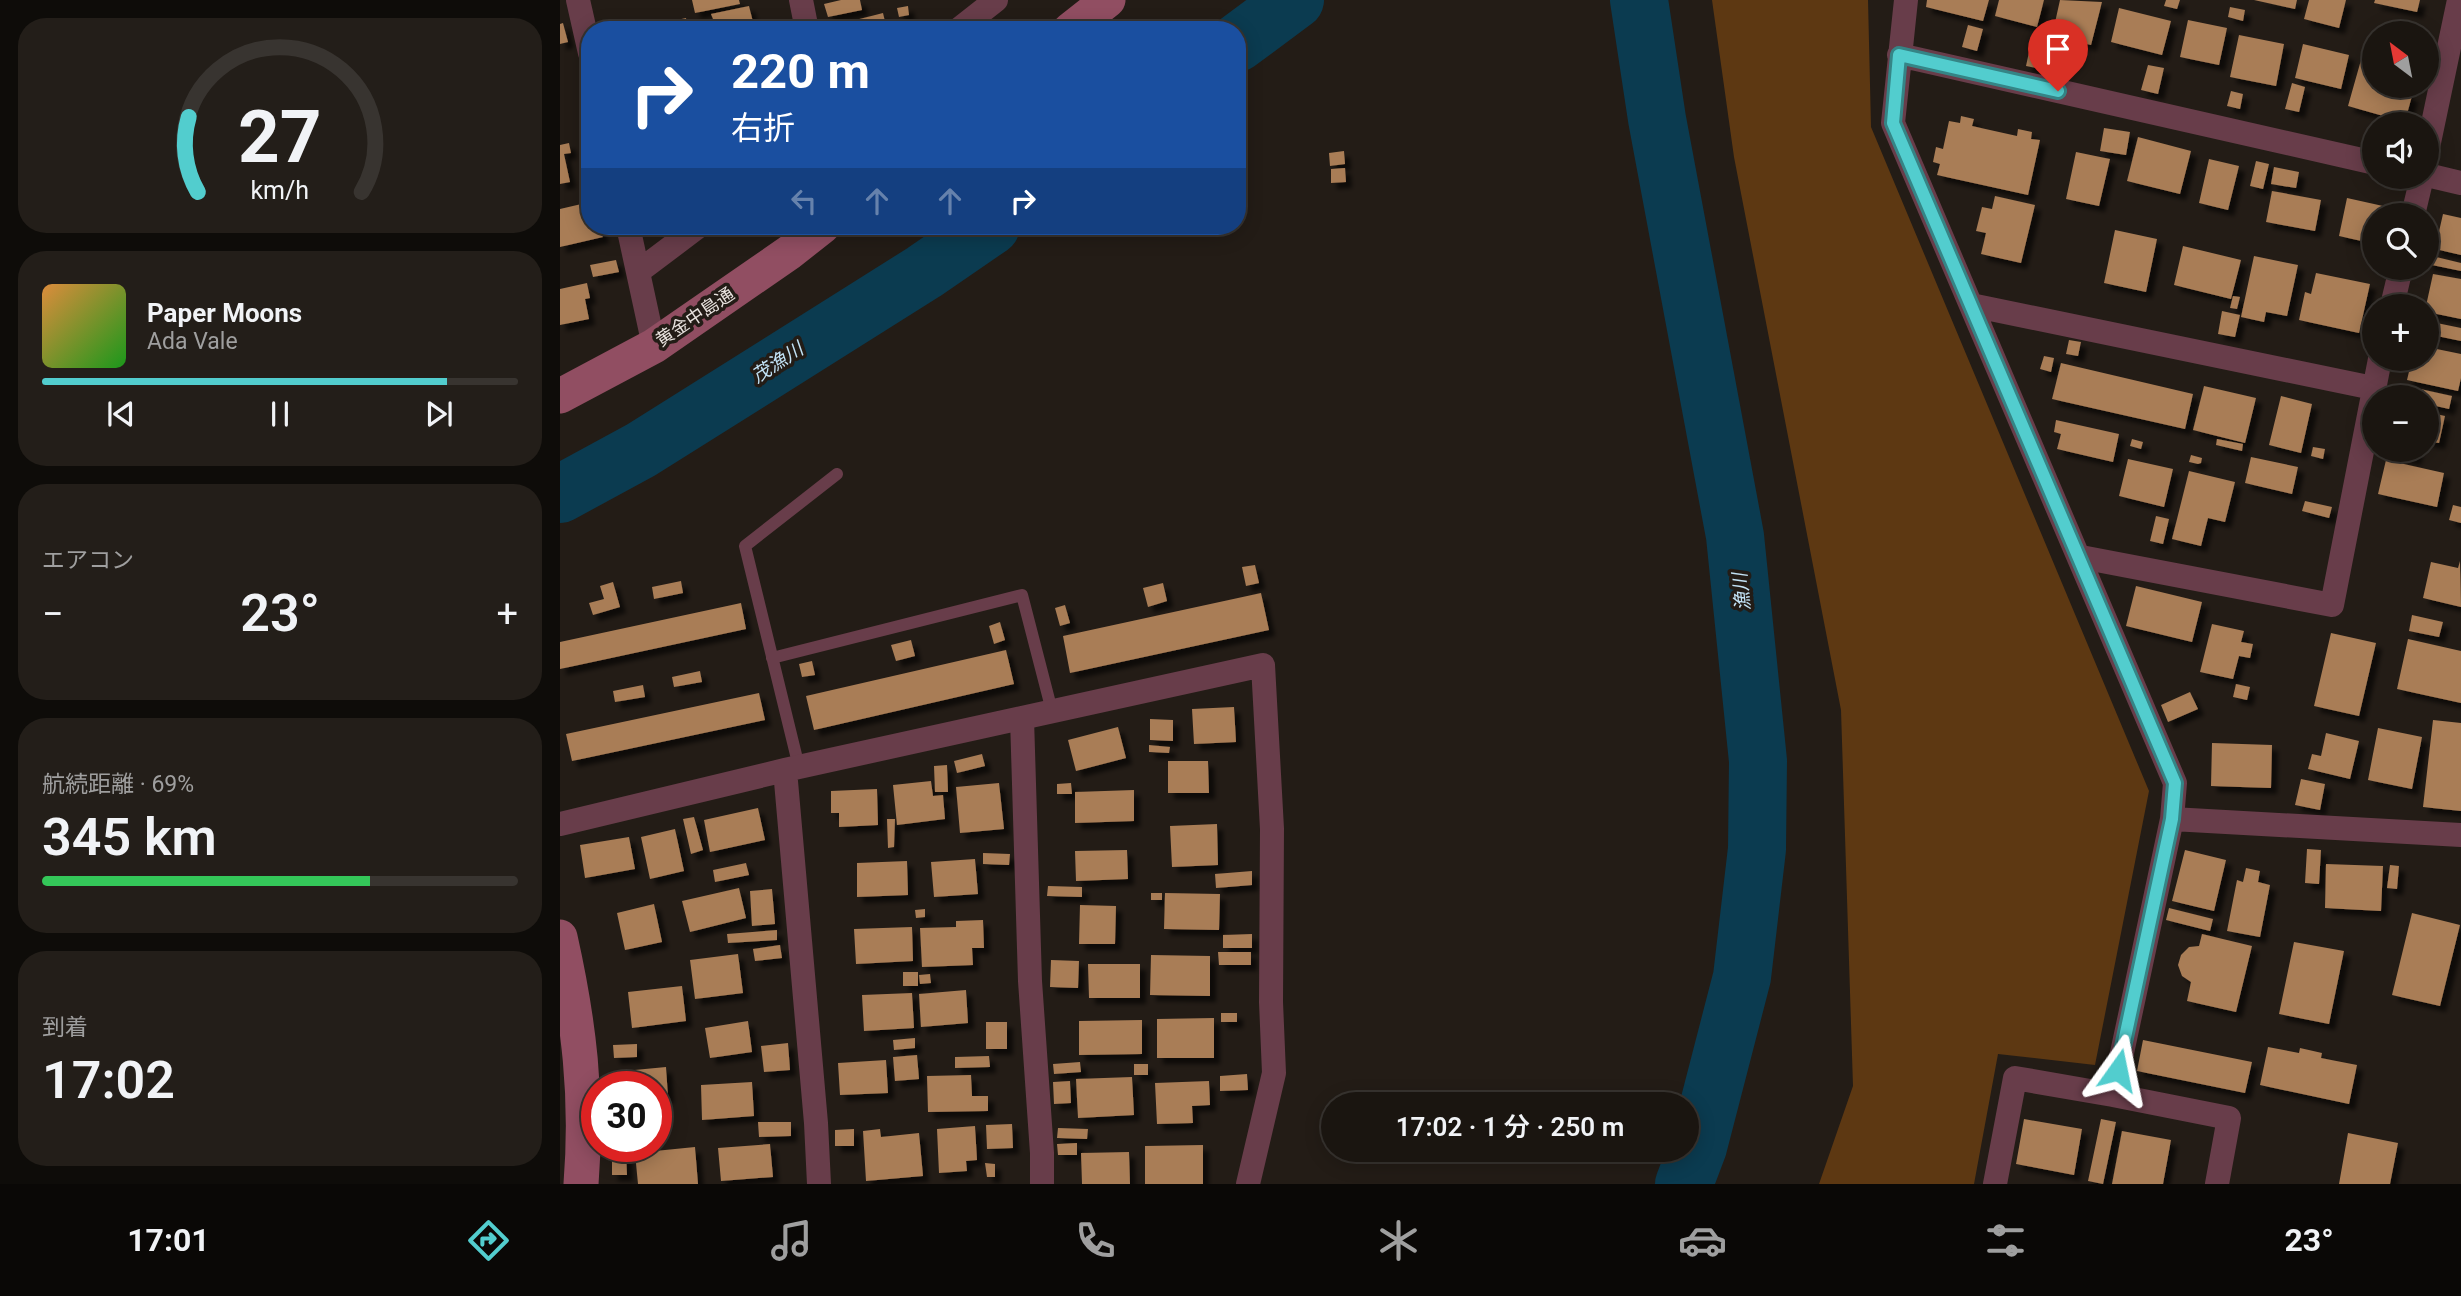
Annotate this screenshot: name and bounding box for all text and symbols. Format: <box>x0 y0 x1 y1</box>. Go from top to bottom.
pin <box>2028 19 2088 91</box>
north arrow <box>2362 21 2440 98</box>
map controls <box>2362 21 2439 462</box>
icon: arrive <box>2039 30 2077 68</box>
text: 220 m <box>731 43 870 100</box>
icon: right <box>616 49 707 140</box>
text: 27 <box>238 94 322 180</box>
text: 右折 <box>731 109 795 147</box>
button: sound <box>2362 112 2439 189</box>
text: km/h <box>251 175 309 204</box>
icon: left <box>785 182 823 220</box>
icon: ahead <box>858 182 896 220</box>
icon: ahead <box>931 182 969 220</box>
icon: right <box>1004 182 1042 220</box>
button: search <box>2362 203 2439 280</box>
street label: 黄金中島通 <box>652 283 738 350</box>
button: + <box>2362 294 2439 371</box>
text: Paper Moons <box>147 298 302 328</box>
text: Ada Vale <box>147 328 238 355</box>
water label: 茂漁川 <box>747 336 809 388</box>
button: − <box>2362 385 2439 462</box>
icon: previous <box>102 395 140 433</box>
icon: pause <box>261 395 299 433</box>
icon: next <box>420 395 458 433</box>
text: エアコン <box>42 547 134 574</box>
water label: 漁川 <box>1728 570 1755 612</box>
text: 23° <box>240 583 320 644</box>
text: − <box>42 592 64 636</box>
text: + <box>496 592 518 636</box>
text: 航続距離 · 69% <box>42 771 194 798</box>
text: 345 km <box>42 807 217 868</box>
text: 到着 <box>42 1014 88 1041</box>
position arrow <box>2081 1033 2155 1107</box>
text: 17:02 <box>42 1050 175 1111</box>
speed limit sign: 30 <box>581 1071 672 1162</box>
text: 17:02 · 1 分 · 250 m <box>1396 1112 1624 1142</box>
icon: directions <box>464 1216 513 1265</box>
icon: music <box>767 1216 816 1265</box>
icon: phone <box>1071 1216 1120 1265</box>
icon: climate <box>1374 1216 1423 1265</box>
icon: car <box>1678 1216 1727 1265</box>
icon: filters <box>1981 1216 2030 1265</box>
text: 17:01 <box>127 1221 210 1259</box>
text: 23° <box>2285 1221 2334 1259</box>

